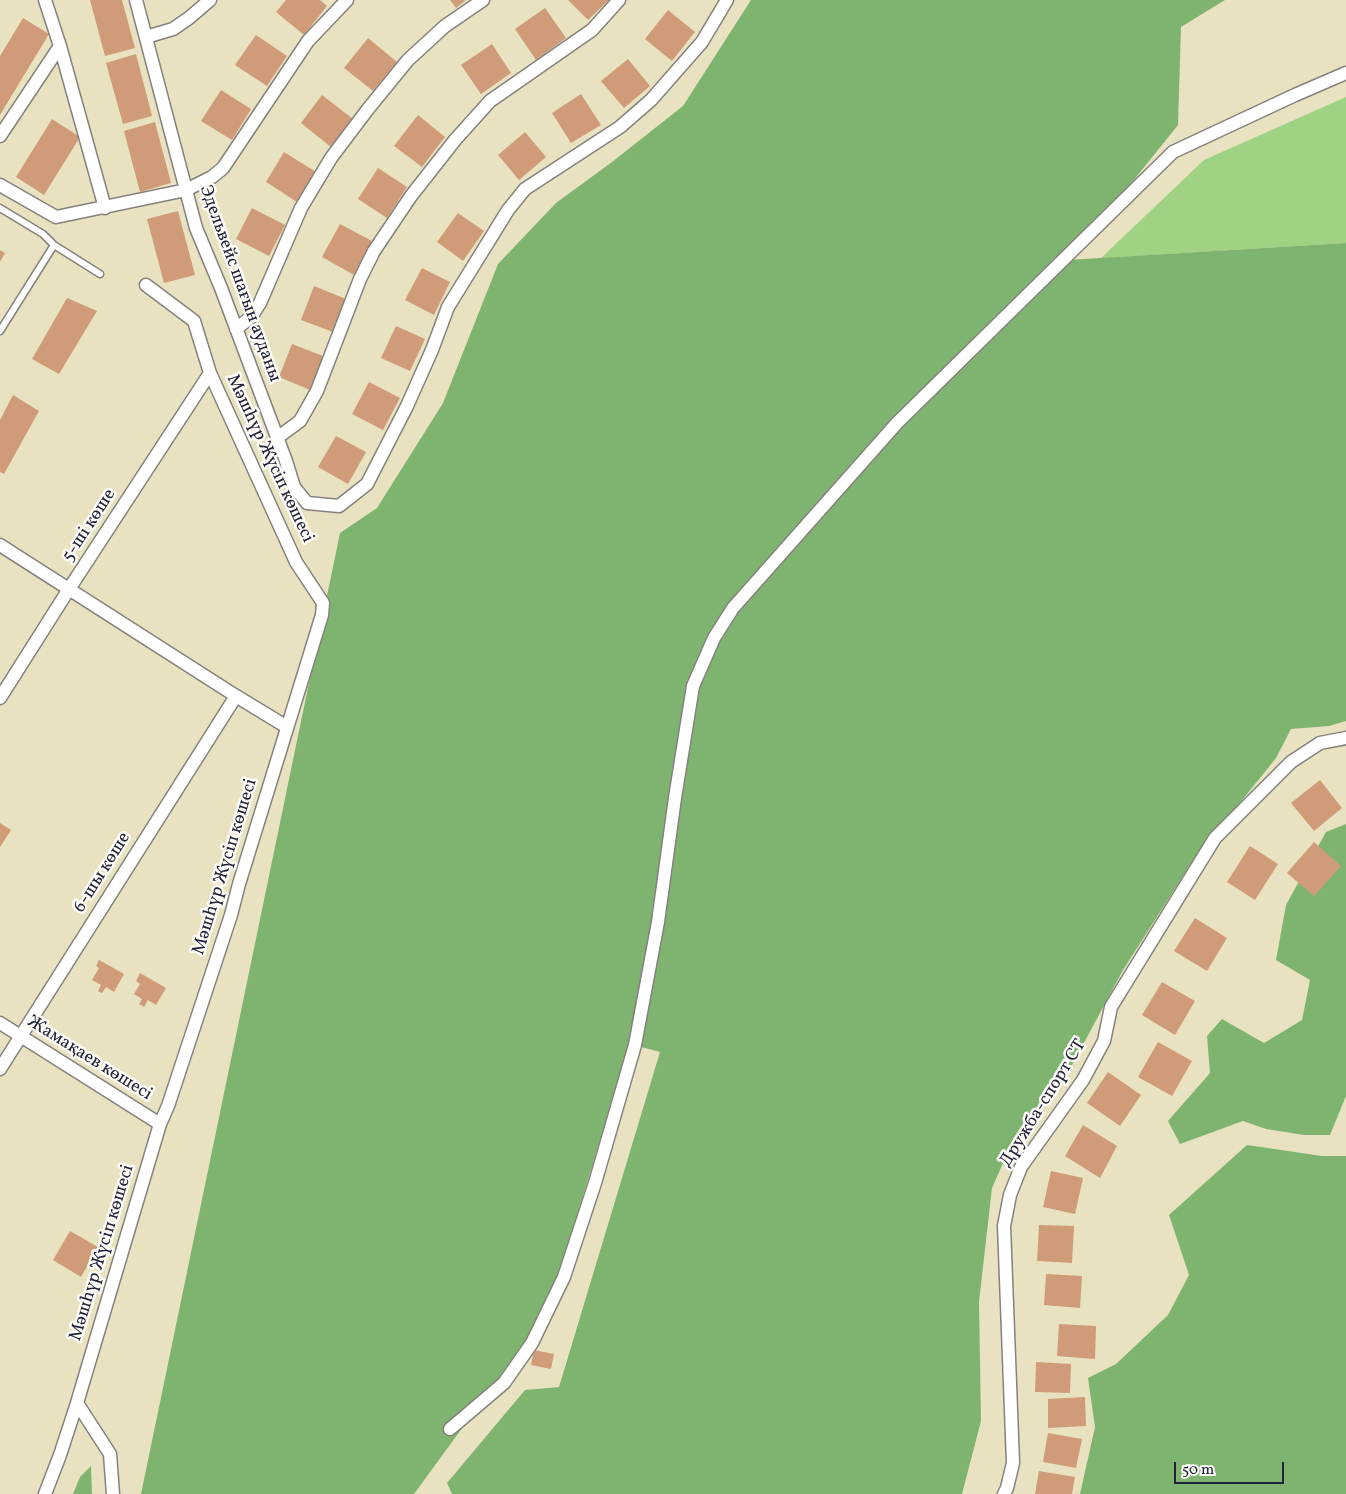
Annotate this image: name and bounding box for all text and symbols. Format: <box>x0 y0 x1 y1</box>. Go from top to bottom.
street label: Эдельвейс шағын ауданы <box>193 183 285 385</box>
street label: Мәшhүр Жүсіп көшесі <box>221 372 317 546</box>
street label: 5-ші көше <box>58 485 122 567</box>
street label: Мәшhүр Жүсіп көшесі <box>189 776 263 958</box>
street label: 6-шы көше <box>70 829 136 917</box>
street label: Жамақаев көшесі <box>22 1012 156 1106</box>
street label: Дружба-спорт СТ <box>996 1036 1092 1172</box>
street label: Мәшhүр Жүсіп көшесі <box>66 1162 140 1344</box>
scale bar <box>1176 1452 1286 1484</box>
text: 50 m <box>1182 1460 1214 1481</box>

